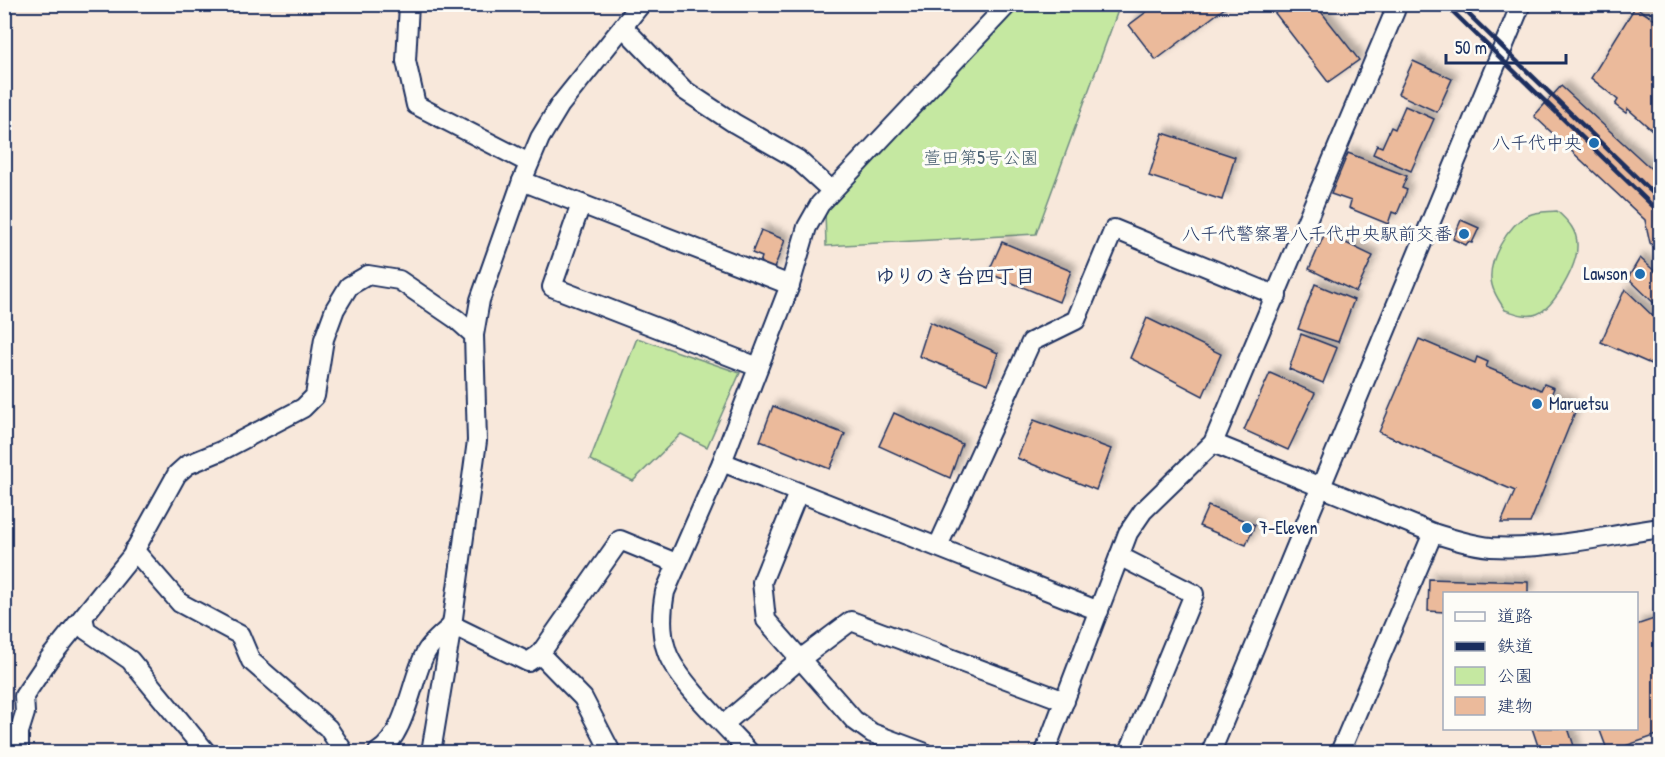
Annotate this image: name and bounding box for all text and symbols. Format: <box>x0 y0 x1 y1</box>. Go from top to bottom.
scale bar <box>1446 27 1566 65</box>
text: 50 m <box>1455 35 1487 60</box>
place label: 八千代中央 <box>1492 130 1582 155</box>
marker: 八千代中央 <box>1587 136 1601 150</box>
park label: 萱田第5号公園 <box>923 145 1039 170</box>
place label: 八千代警察署八千代中央駅前交番 <box>1182 221 1452 246</box>
marker: 八千代警察署八千代中央駅前交番 <box>1457 227 1471 241</box>
place label: Lawson <box>1584 261 1628 286</box>
district label: ゆりのき台四丁目 <box>875 262 1035 289</box>
marker: Lawson <box>1633 267 1647 281</box>
place label: Maruetsu <box>1549 391 1608 416</box>
marker: Maruetsu <box>1530 397 1544 411</box>
place label: 7-Eleven <box>1259 515 1318 540</box>
marker: 7-Eleven <box>1240 521 1254 535</box>
legend <box>1443 592 1638 730</box>
text: 道路 <box>1497 603 1533 628</box>
text: 鉄道 <box>1497 633 1533 658</box>
text: 公園 <box>1497 663 1533 688</box>
text: 建物 <box>1497 693 1533 718</box>

